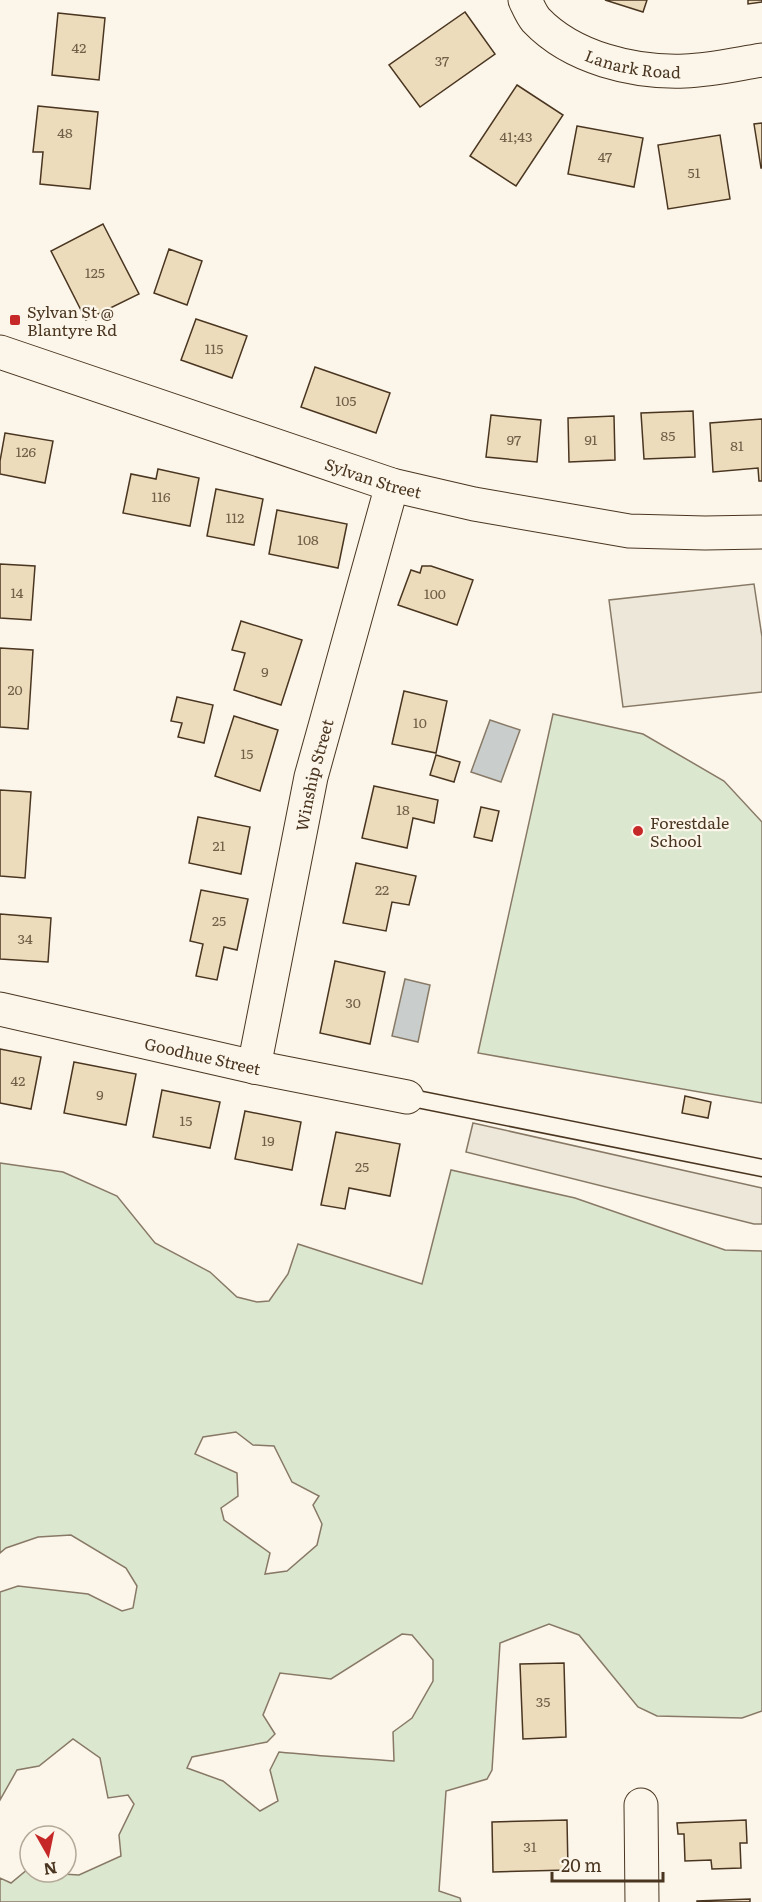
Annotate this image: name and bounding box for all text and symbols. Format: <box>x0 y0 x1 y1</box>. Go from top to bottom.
house number: 42 <box>72 37 86 57</box>
street label: Lanark Road <box>582 43 681 83</box>
house number: 37 <box>435 50 449 70</box>
house number: 48 <box>57 122 73 142</box>
house number: 41;43 <box>499 126 533 146</box>
house number: 47 <box>598 146 612 166</box>
house number: 51 <box>688 162 701 182</box>
house number: 125 <box>85 262 105 282</box>
place label: Sylvan St @ Blantyre Rd <box>27 299 117 341</box>
marker: Sylvan St @ Blantyre Rd <box>8 313 22 327</box>
house number: 115 <box>205 338 223 358</box>
house number: 105 <box>336 390 356 410</box>
house number: 85 <box>661 425 675 445</box>
house number: 97 <box>507 429 521 449</box>
house number: 91 <box>584 429 598 449</box>
house number: 81 <box>730 435 744 455</box>
house number: 126 <box>16 441 37 461</box>
street label: Sylvan Street <box>322 451 425 504</box>
house number: 116 <box>152 486 171 506</box>
house number: 112 <box>226 507 244 527</box>
house number: 108 <box>297 529 319 549</box>
house number: 14 <box>11 582 24 602</box>
house number: 100 <box>424 583 446 603</box>
house number: 9 <box>261 661 269 681</box>
house number: 20 <box>7 679 23 699</box>
house number: 10 <box>413 712 427 732</box>
street label: Winship Street <box>289 716 339 833</box>
house number: 15 <box>241 743 253 763</box>
house number: 18 <box>396 799 410 819</box>
place label: Forestdale School <box>650 810 729 852</box>
marker: Forestdale School <box>631 824 645 838</box>
house number: 21 <box>213 835 226 855</box>
house number: 22 <box>375 879 389 899</box>
house number: 25 <box>212 910 226 930</box>
house number: 34 <box>17 928 33 948</box>
house number: 30 <box>345 992 361 1012</box>
street label: Goodhue Street <box>142 1030 263 1080</box>
house number: 42 <box>11 1070 25 1090</box>
house number: 9 <box>96 1084 104 1104</box>
house number: 15 <box>180 1110 192 1130</box>
house number: 19 <box>261 1130 275 1150</box>
house number: 25 <box>355 1156 369 1176</box>
house number: 35 <box>536 1691 550 1711</box>
north arrow <box>18 1824 78 1884</box>
house number: 31 <box>523 1836 537 1856</box>
scale bar <box>552 1845 663 1883</box>
text: 20 m <box>561 1851 602 1878</box>
text: N <box>42 1857 59 1883</box>

